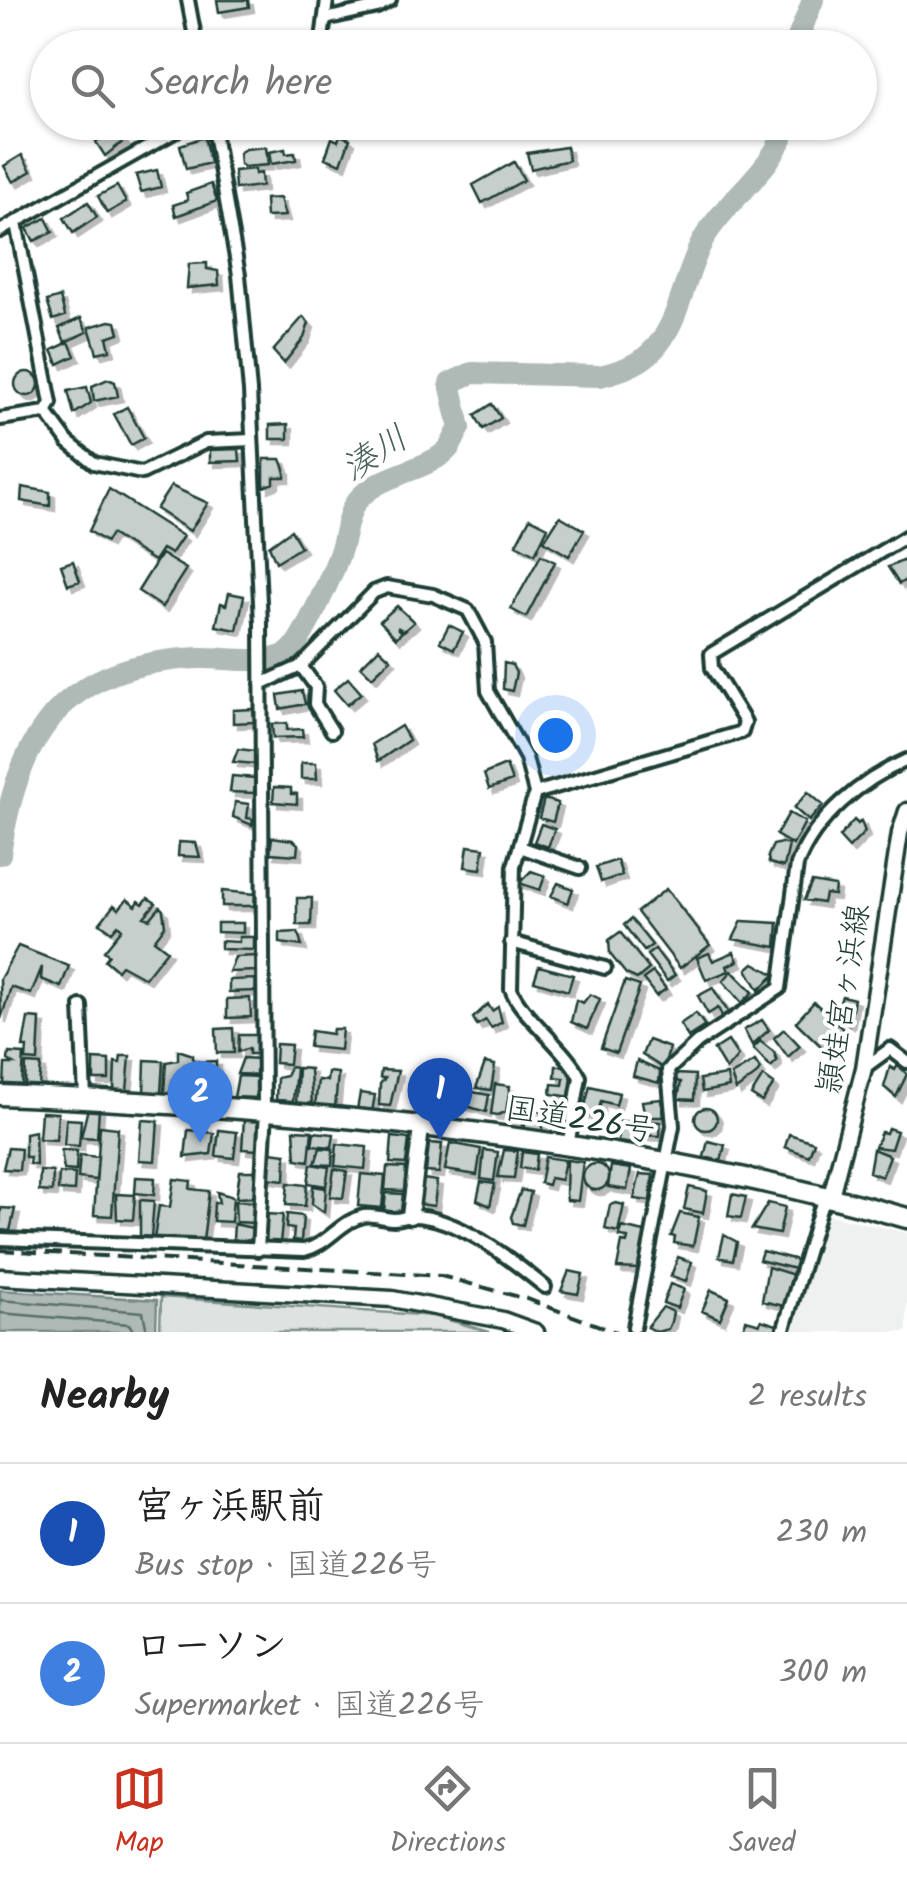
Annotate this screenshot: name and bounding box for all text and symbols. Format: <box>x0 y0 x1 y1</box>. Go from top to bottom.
search box <box>30 30 877 140</box>
text: Search here <box>145 55 332 115</box>
icon: search <box>65 58 120 113</box>
water label: 湊川 <box>331 412 421 498</box>
your location <box>530 710 581 761</box>
street label: 頴娃宮ヶ浜線 <box>805 900 885 1098</box>
pin: 1 <box>408 1058 472 1140</box>
pin: 2 <box>168 1060 232 1143</box>
street label: 国道226号 <box>501 1084 659 1158</box>
text: Nearby <box>40 1364 169 1431</box>
text: 2 results <box>748 1372 867 1423</box>
text: 宮ヶ浜駅前 <box>135 1478 325 1538</box>
text: 1 <box>68 1508 77 1559</box>
text: 230 m <box>776 1508 867 1559</box>
text: Bus stop · 国道226号 <box>135 1541 437 1592</box>
text: ローソン <box>135 1618 287 1678</box>
text: 2 <box>63 1648 82 1699</box>
text: 300 m <box>778 1648 867 1699</box>
text: Supermarket · 国道226号 <box>135 1681 485 1732</box>
tab: Map <box>112 1761 167 1866</box>
tab: Directions <box>390 1761 506 1866</box>
tab: Saved <box>729 1761 795 1866</box>

